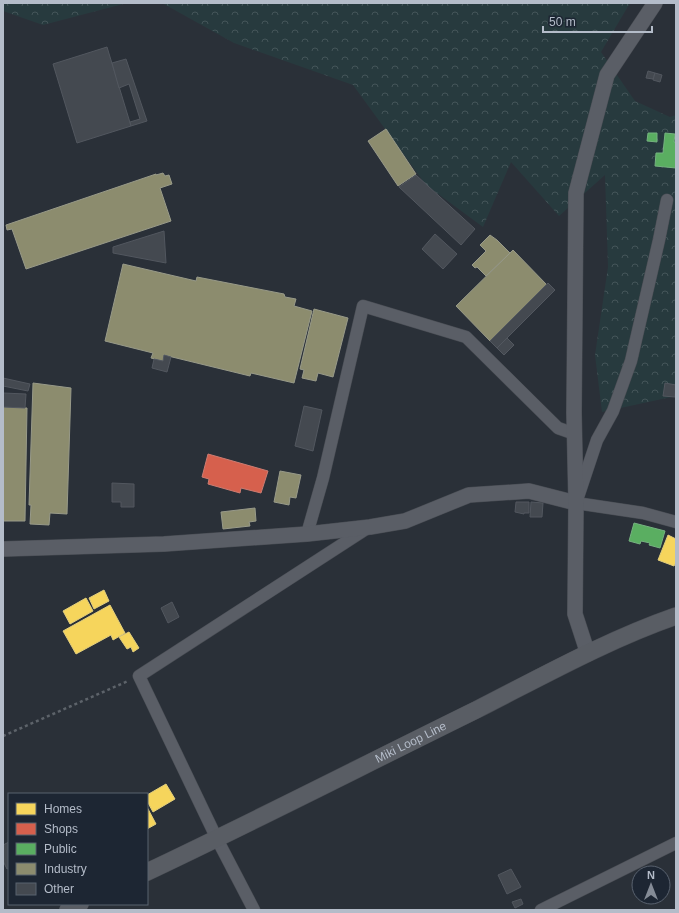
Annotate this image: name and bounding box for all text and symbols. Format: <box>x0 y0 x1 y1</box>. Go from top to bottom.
scale bar <box>543 8 652 34</box>
text: 50 m <box>549 15 576 29</box>
street label: Miki Loop Line <box>373 719 449 766</box>
legend <box>8 793 148 905</box>
text: Homes <box>44 802 82 816</box>
text: Shops <box>44 822 78 836</box>
text: Public <box>44 842 77 856</box>
text: Industry <box>44 862 87 876</box>
north arrow <box>631 865 671 905</box>
text: N <box>647 869 655 881</box>
text: Other <box>44 882 74 896</box>

